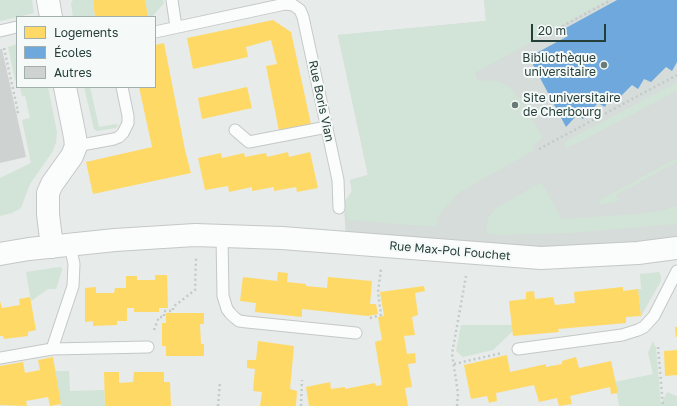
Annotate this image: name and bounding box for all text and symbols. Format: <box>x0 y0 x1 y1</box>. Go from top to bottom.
legend <box>16 16 156 88</box>
scale bar <box>533 16 608 42</box>
text: 20 m <box>538 23 566 38</box>
text: Logements <box>54 25 118 40</box>
text: Écoles <box>54 45 92 60</box>
place label: Bibliothèque universitaire <box>522 51 596 79</box>
street label: Rue Boris Vian <box>305 59 337 143</box>
marker: Bibliothèque universitaire <box>599 60 609 70</box>
text: Autres <box>54 65 92 80</box>
place label: Site universitaire de Cherbourg <box>523 91 621 119</box>
marker: Site universitaire de Cherbourg <box>510 100 520 110</box>
street label: Rue Max-Pol Fouchet <box>389 239 511 263</box>

